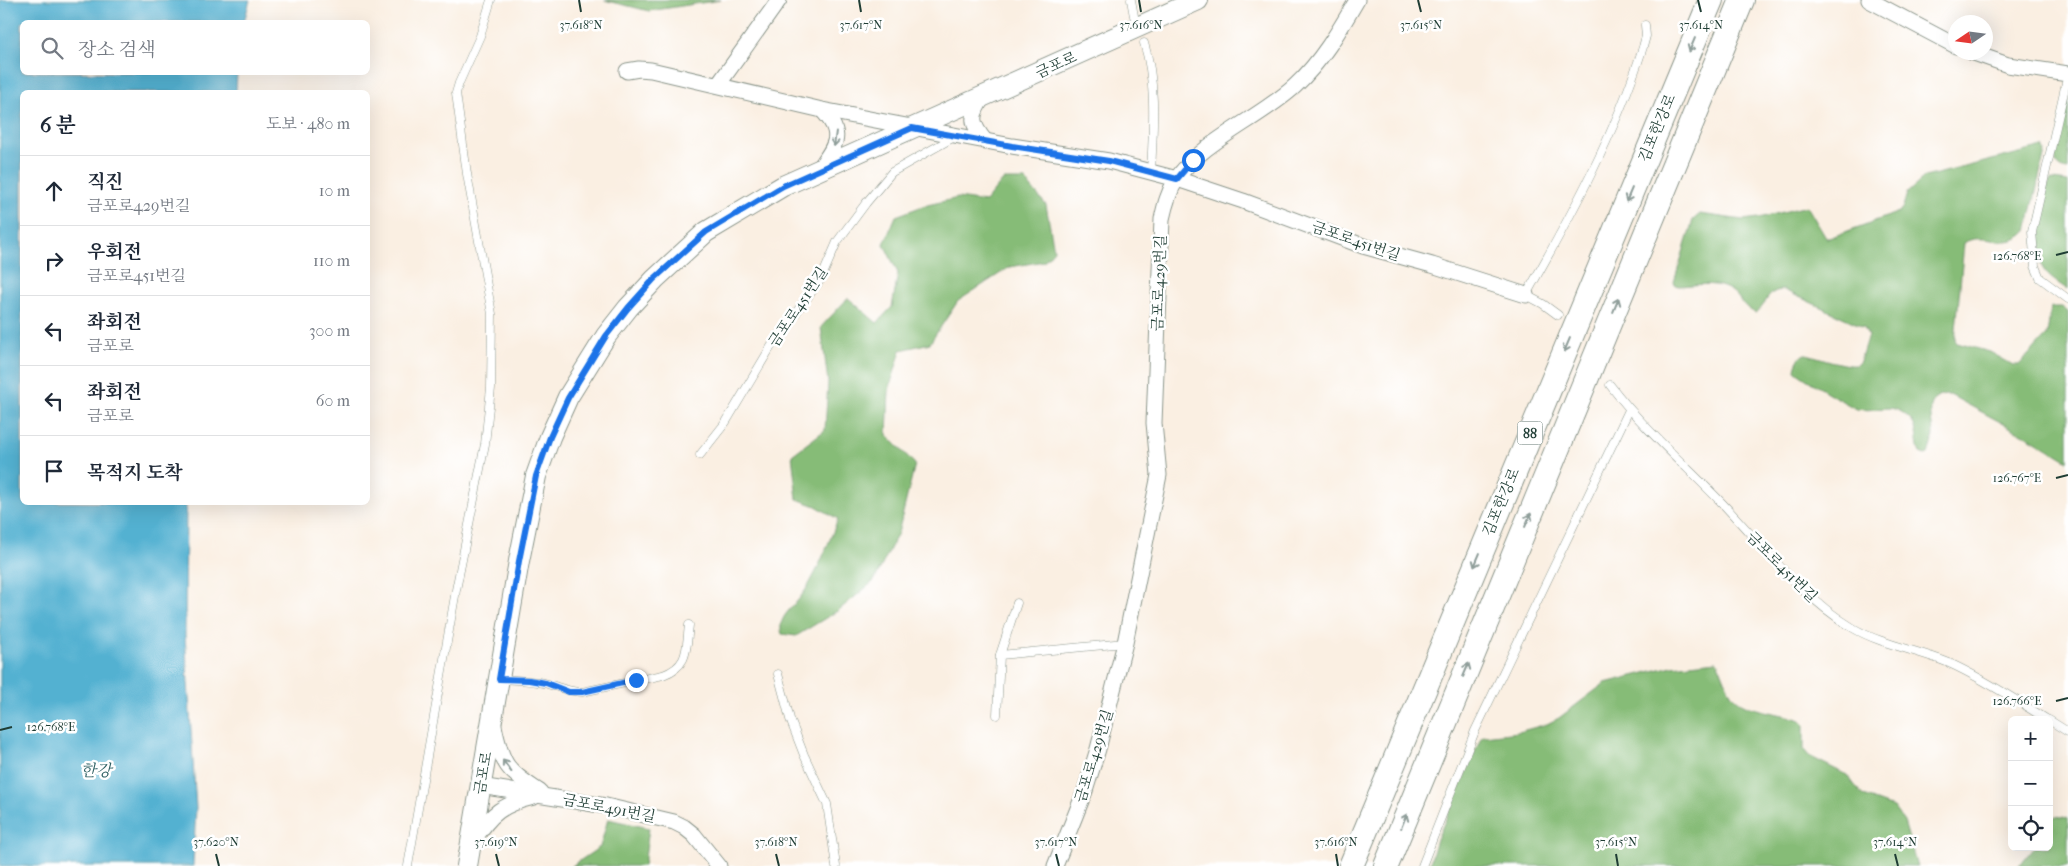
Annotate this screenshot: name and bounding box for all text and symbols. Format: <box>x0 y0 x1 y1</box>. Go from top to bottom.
north arrow <box>1948 15 1993 60</box>
text: 37.618°N <box>559 18 603 32</box>
text: 37.617°N <box>840 18 882 32</box>
text: 37.616°N <box>1119 18 1163 32</box>
text: 37.615°N <box>1400 18 1442 32</box>
text: 37.614°N <box>1679 18 1723 32</box>
search box <box>20 20 370 75</box>
icon: search <box>38 34 66 62</box>
one-way arrow <box>1686 37 1696 52</box>
text: 장소 검색 <box>78 39 156 61</box>
street label: 금포로 <box>1032 48 1080 82</box>
street label: 김포한강로 <box>1635 91 1680 165</box>
text: 6 분 <box>40 113 76 137</box>
text: 도보 · 480 m <box>266 114 350 133</box>
one-way arrow <box>830 131 840 147</box>
route start <box>1182 149 1205 172</box>
text: 직진 <box>87 171 124 193</box>
icon: ahead <box>40 177 68 205</box>
text: 10 m <box>319 181 350 200</box>
one-way arrow <box>1624 187 1634 202</box>
text: 금포로429번길 <box>87 196 190 215</box>
street label: 금포로451번길 <box>1309 217 1403 265</box>
street label: 금포로429번길 <box>1148 234 1170 332</box>
text: 우회전 <box>87 241 142 263</box>
icon: right <box>40 247 68 275</box>
text: 126.768°E <box>1993 249 2041 263</box>
text: 110 m <box>313 251 350 270</box>
street label: 금포로451번길 <box>765 264 831 350</box>
text: 금포로451번길 <box>87 266 186 285</box>
one-way arrow <box>1612 298 1622 313</box>
text: 좌회전 <box>87 311 142 333</box>
icon: left <box>40 317 68 345</box>
text: 300 m <box>309 321 350 340</box>
text: 금포로 <box>87 336 133 355</box>
one-way arrow <box>1561 337 1571 352</box>
text: 좌회전 <box>87 381 142 403</box>
icon: left <box>40 387 68 415</box>
text: 60 m <box>316 391 350 410</box>
text: 금포로 <box>87 406 133 425</box>
road number: 88 <box>1518 422 1542 444</box>
icon: arrive <box>40 457 68 485</box>
text: 목적지 도착 <box>87 462 183 484</box>
street label: 김포한강로 <box>1479 465 1524 539</box>
text: 126.767°E <box>1993 471 2041 485</box>
one-way arrow <box>1523 513 1533 528</box>
street label: 금포로451번길 <box>1743 528 1821 606</box>
one-way arrow <box>1472 552 1481 567</box>
one-way arrow <box>1461 663 1471 678</box>
route end <box>625 669 648 692</box>
text: 126.766°E <box>1992 694 2042 708</box>
street label: 금포로429번길 <box>1071 707 1117 805</box>
map controls <box>2008 716 2053 851</box>
button: + <box>2008 716 2053 761</box>
text: 126.768°E <box>27 720 75 734</box>
street label: 금포로 <box>470 750 496 796</box>
one-way arrow <box>502 759 512 773</box>
water label: 한강 <box>81 761 114 780</box>
button: − <box>2008 761 2053 806</box>
street label: 금포로491번길 <box>561 790 657 826</box>
button: locate <box>2008 806 2053 851</box>
one-way arrow <box>1400 814 1410 829</box>
text: 37.620°N <box>193 835 239 849</box>
text: 37.619°N <box>474 835 518 849</box>
text: 37.618°N <box>754 835 798 849</box>
text: 37.617°N <box>1035 835 1077 849</box>
text: 37.616°N <box>1314 835 1358 849</box>
text: 37.615°N <box>1595 835 1637 849</box>
text: 37.614°N <box>1873 835 1917 849</box>

